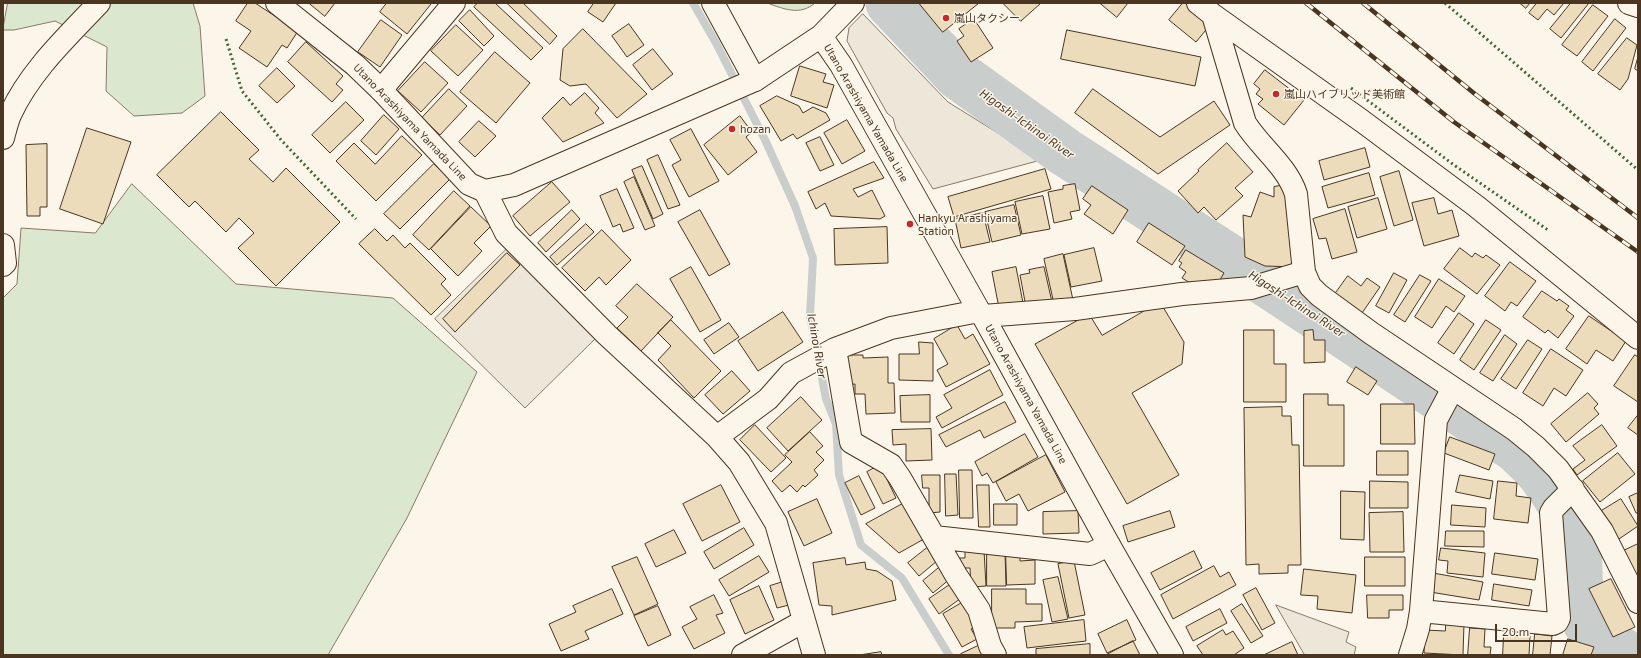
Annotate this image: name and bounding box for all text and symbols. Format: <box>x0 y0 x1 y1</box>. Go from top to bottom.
place label: 嵐山タクシー <box>954 11 1020 25</box>
marker: 嵐山タクシー <box>941 13 951 23</box>
street label: Utano Arashiyama Yamada Line <box>821 42 911 184</box>
street label: Utano Arashiyama Yamada Line <box>351 61 469 183</box>
water label: Higashi-Ichinoi River <box>977 86 1077 162</box>
place label: 嵐山ハイブリッド美術館 <box>1284 87 1405 101</box>
marker: 嵐山ハイブリッド美術館 <box>1271 89 1281 99</box>
place label: hozan <box>740 122 771 136</box>
marker: hozan <box>727 124 737 134</box>
place label: Hankyu Arashiyama Station <box>918 211 1017 237</box>
marker: Hankyu Arashiyama Station <box>905 219 915 229</box>
water label: Higashi-Ichinoi River <box>1246 267 1348 341</box>
water label: Ichinoi River <box>804 312 830 380</box>
street label: Utano Arashiyama Yamada Line <box>982 322 1070 466</box>
scale bar <box>1497 616 1579 642</box>
text: 20 m <box>1502 624 1529 638</box>

